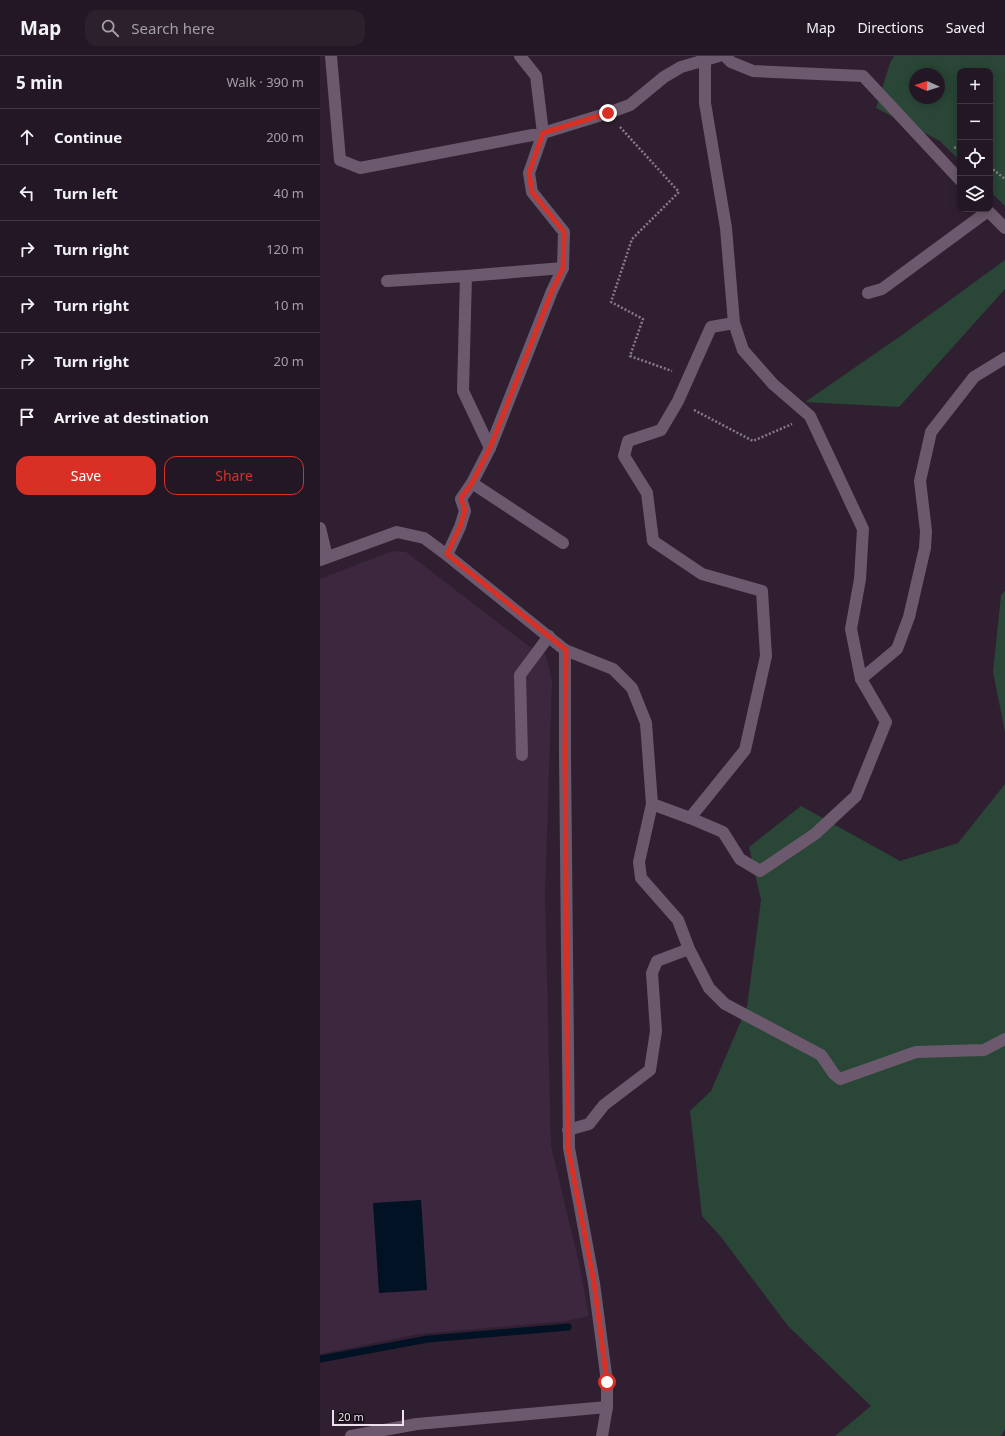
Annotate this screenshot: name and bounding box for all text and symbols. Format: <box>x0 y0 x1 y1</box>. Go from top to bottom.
search box <box>85 10 365 46</box>
text: Map <box>20 15 61 41</box>
icon: search <box>99 17 121 39</box>
text: Search here <box>131 18 215 38</box>
text: Map <box>806 18 835 37</box>
text: Directions <box>857 18 924 37</box>
text: Saved <box>946 18 985 37</box>
north arrow <box>909 68 945 104</box>
map controls <box>957 68 993 212</box>
button: + <box>957 68 993 104</box>
text: 5 min <box>16 71 63 94</box>
text: Walk · 390 m <box>226 73 304 91</box>
route end <box>599 104 617 122</box>
button: − <box>957 104 993 140</box>
icon: ahead <box>16 126 38 148</box>
text: Continue <box>54 127 122 147</box>
text: 200 m <box>266 128 304 146</box>
button: locate <box>957 140 993 176</box>
button: layers <box>957 176 993 212</box>
icon: left <box>16 182 38 204</box>
text: Turn left <box>54 183 118 203</box>
text: 40 m <box>274 184 304 202</box>
icon: right <box>16 238 38 260</box>
text: Turn right <box>54 239 129 259</box>
text: 120 m <box>266 240 304 258</box>
icon: right <box>16 294 38 316</box>
text: Turn right <box>54 295 129 315</box>
text: 10 m <box>274 296 304 314</box>
icon: right <box>16 350 38 372</box>
text: Turn right <box>54 351 129 371</box>
text: 20 m <box>274 352 304 370</box>
icon: arrive <box>16 406 38 428</box>
text: Arrive at destination <box>54 407 209 427</box>
button: Save <box>16 456 156 495</box>
button: Share <box>164 456 304 495</box>
route start <box>598 1373 616 1391</box>
scale bar <box>332 1408 404 1427</box>
text: 20 m <box>338 1409 364 1424</box>

